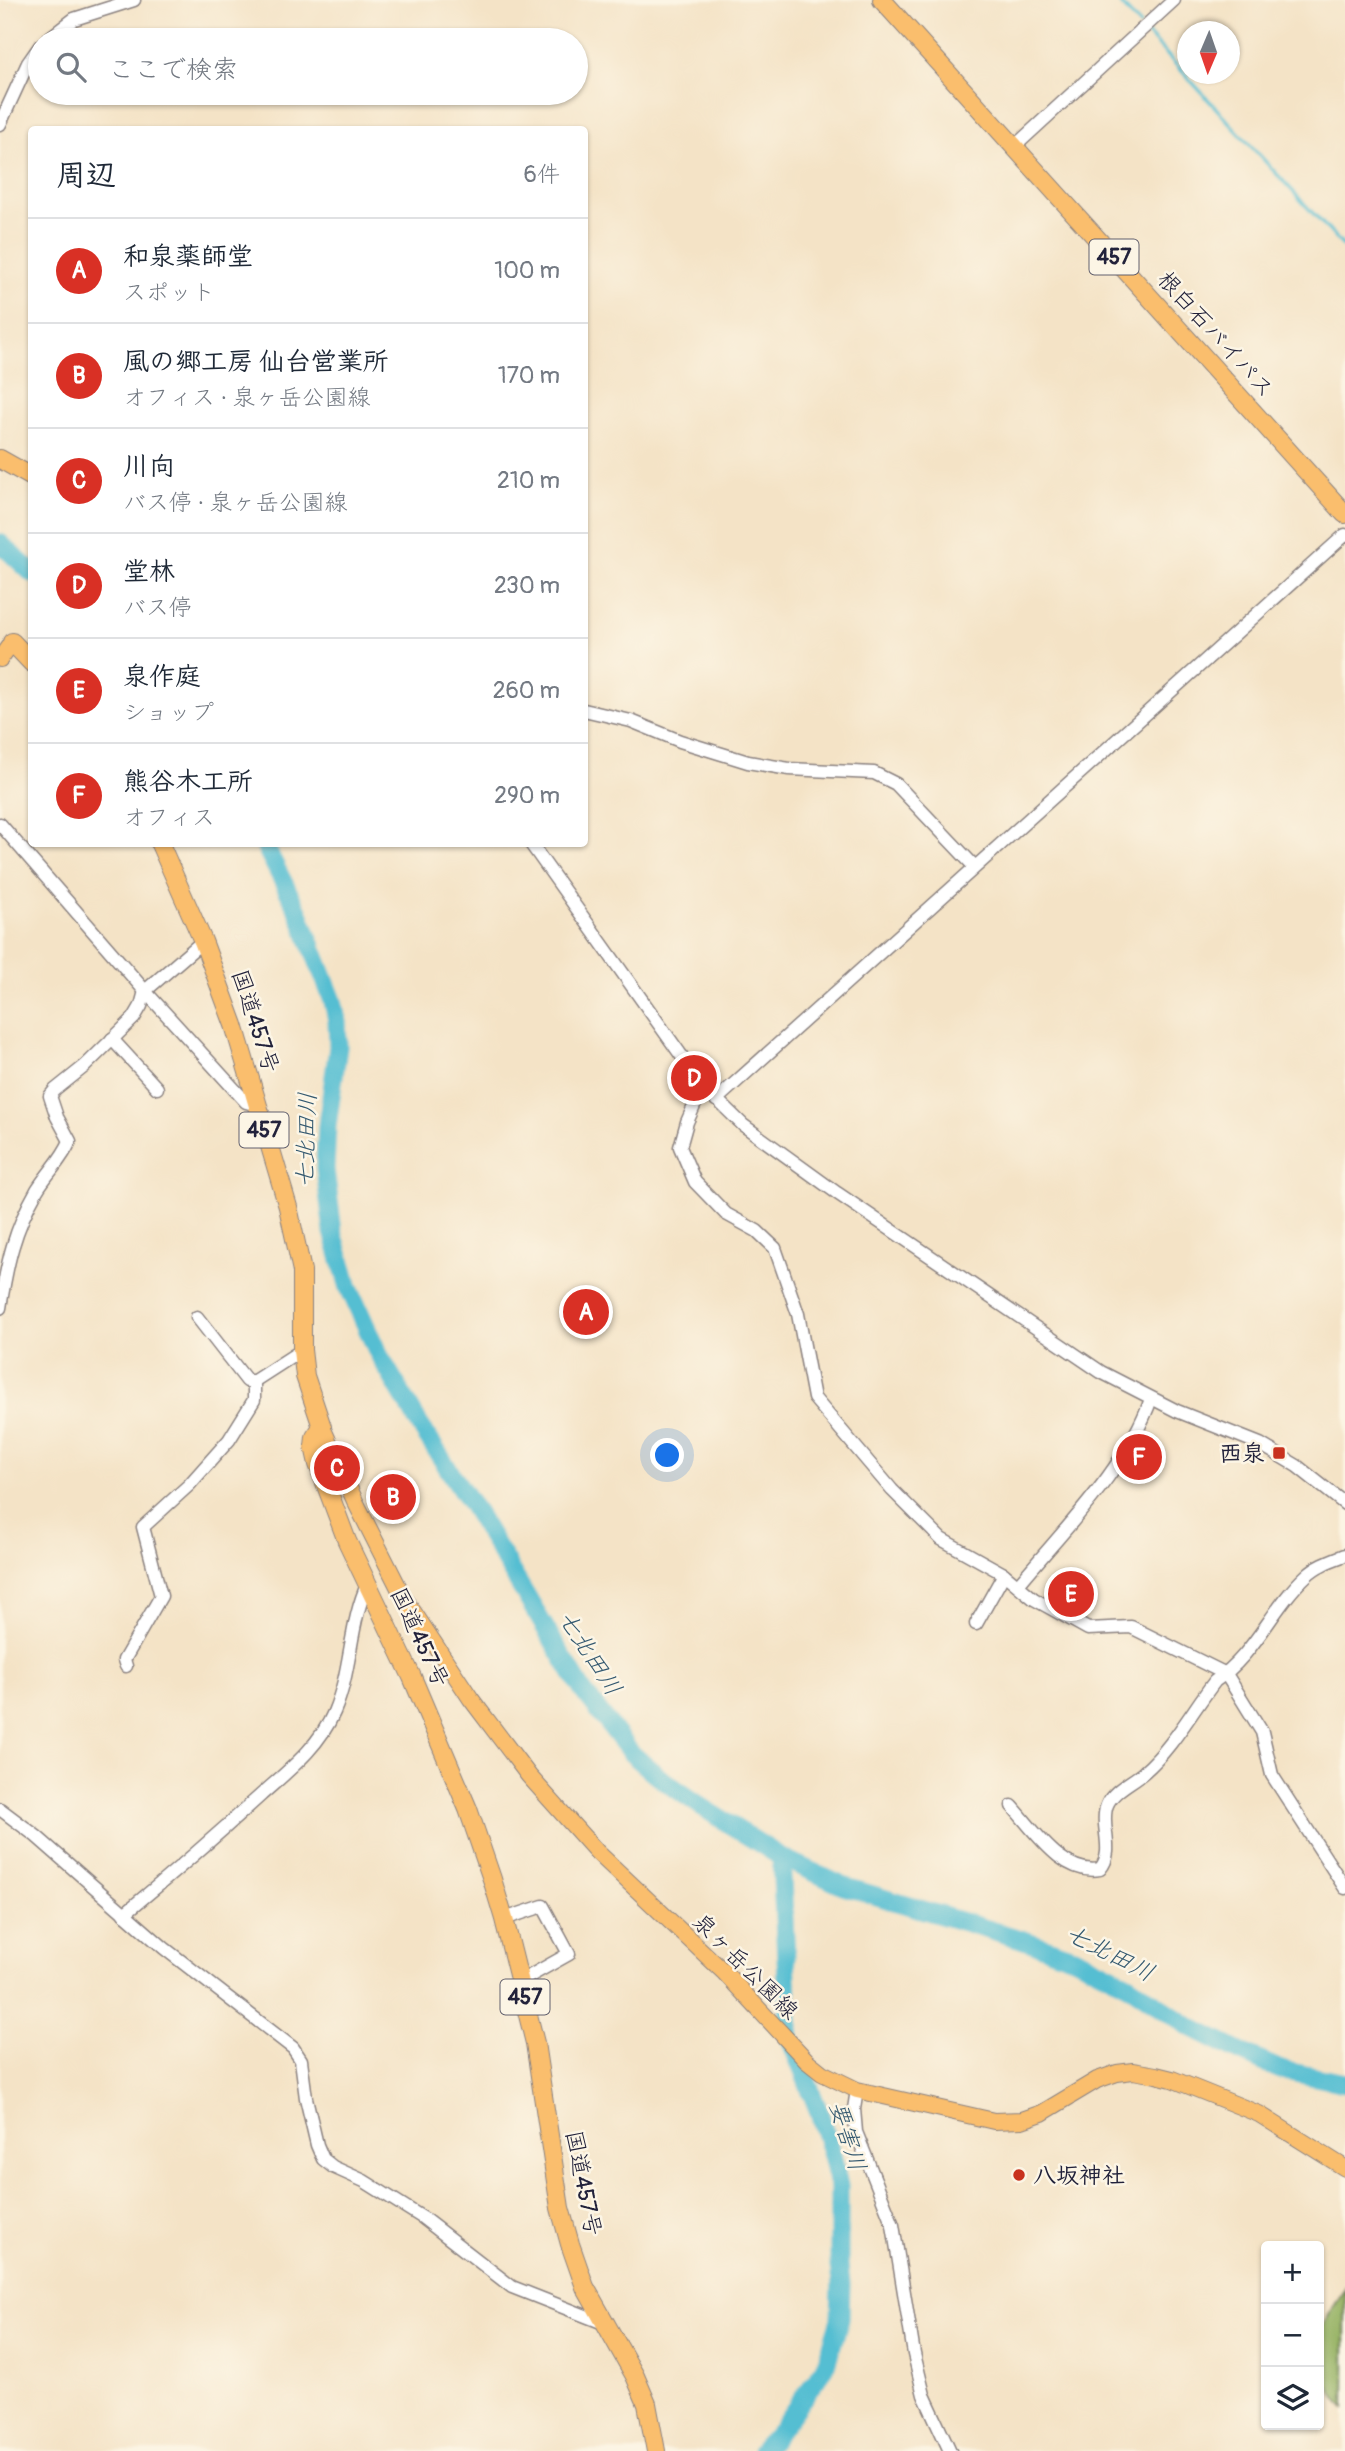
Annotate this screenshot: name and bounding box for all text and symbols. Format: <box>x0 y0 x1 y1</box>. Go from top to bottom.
north arrow <box>1177 21 1240 84</box>
search box <box>28 28 588 105</box>
icon: search <box>52 48 90 86</box>
text: ここで検索 <box>108 54 238 86</box>
text: 周辺 <box>56 157 116 194</box>
text: 6件 <box>524 160 560 189</box>
road number: 457 <box>1090 240 1138 274</box>
text: 和泉薬師堂 <box>123 241 253 273</box>
text: A <box>72 256 86 285</box>
text: 100 m <box>494 256 560 285</box>
street label: 根白石バイパス <box>1151 265 1280 404</box>
text: スポット <box>123 278 215 307</box>
text: 風の郷工房 仙台営業所 <box>123 346 389 378</box>
text: B <box>72 361 86 390</box>
text: 170 m <box>498 361 560 390</box>
text: オフィス · 泉ヶ岳公園線 <box>123 383 370 412</box>
text: 川向 <box>123 451 175 483</box>
text: C <box>72 466 86 495</box>
text: 210 m <box>497 466 560 495</box>
text: バス停 · 泉ヶ岳公園線 <box>123 488 347 517</box>
text: 堂林 <box>123 556 175 588</box>
text: D <box>72 571 86 600</box>
text: 230 m <box>494 571 560 600</box>
text: バス停 <box>123 593 192 622</box>
text: 泉作庭 <box>123 661 201 693</box>
text: E <box>73 676 85 705</box>
text: 260 m <box>493 676 560 705</box>
text: ショップ <box>123 698 214 727</box>
text: 熊谷木工所 <box>123 766 253 798</box>
text: F <box>72 781 86 810</box>
text: 290 m <box>494 781 560 810</box>
text: オフィス <box>123 803 215 832</box>
street label: 国道457号 <box>225 966 286 1077</box>
pin: D <box>671 1052 717 1104</box>
water label: 七北田川 <box>290 1092 323 1188</box>
road number: 457 <box>240 1112 288 1148</box>
pin: A <box>563 1286 609 1338</box>
pin: F <box>1116 1431 1162 1483</box>
your location <box>650 1438 684 1472</box>
place label: 西泉 <box>1219 1439 1265 1468</box>
pin: C <box>314 1442 360 1494</box>
marker: 西泉 <box>1271 1445 1287 1461</box>
pin: B <box>370 1471 416 1523</box>
pin: E <box>1048 1568 1094 1620</box>
street label: 国道457号 <box>384 1583 455 1692</box>
water label: 七北田川 <box>551 1605 628 1701</box>
street label: 泉ヶ岳公園線 <box>687 1907 805 2025</box>
water label: 七北田川 <box>1060 1919 1159 1988</box>
road number: 457 <box>500 1980 550 2014</box>
water label: 要害川 <box>823 2097 872 2175</box>
street label: 国道457号 <box>559 2128 608 2238</box>
place label: 八坂神社 <box>1033 2161 1125 2190</box>
marker: 八坂神社 <box>1011 2167 1027 2183</box>
map controls <box>1261 2241 1324 2430</box>
button: + <box>1261 2241 1324 2304</box>
button: − <box>1261 2304 1324 2367</box>
button: layers <box>1261 2367 1324 2430</box>

